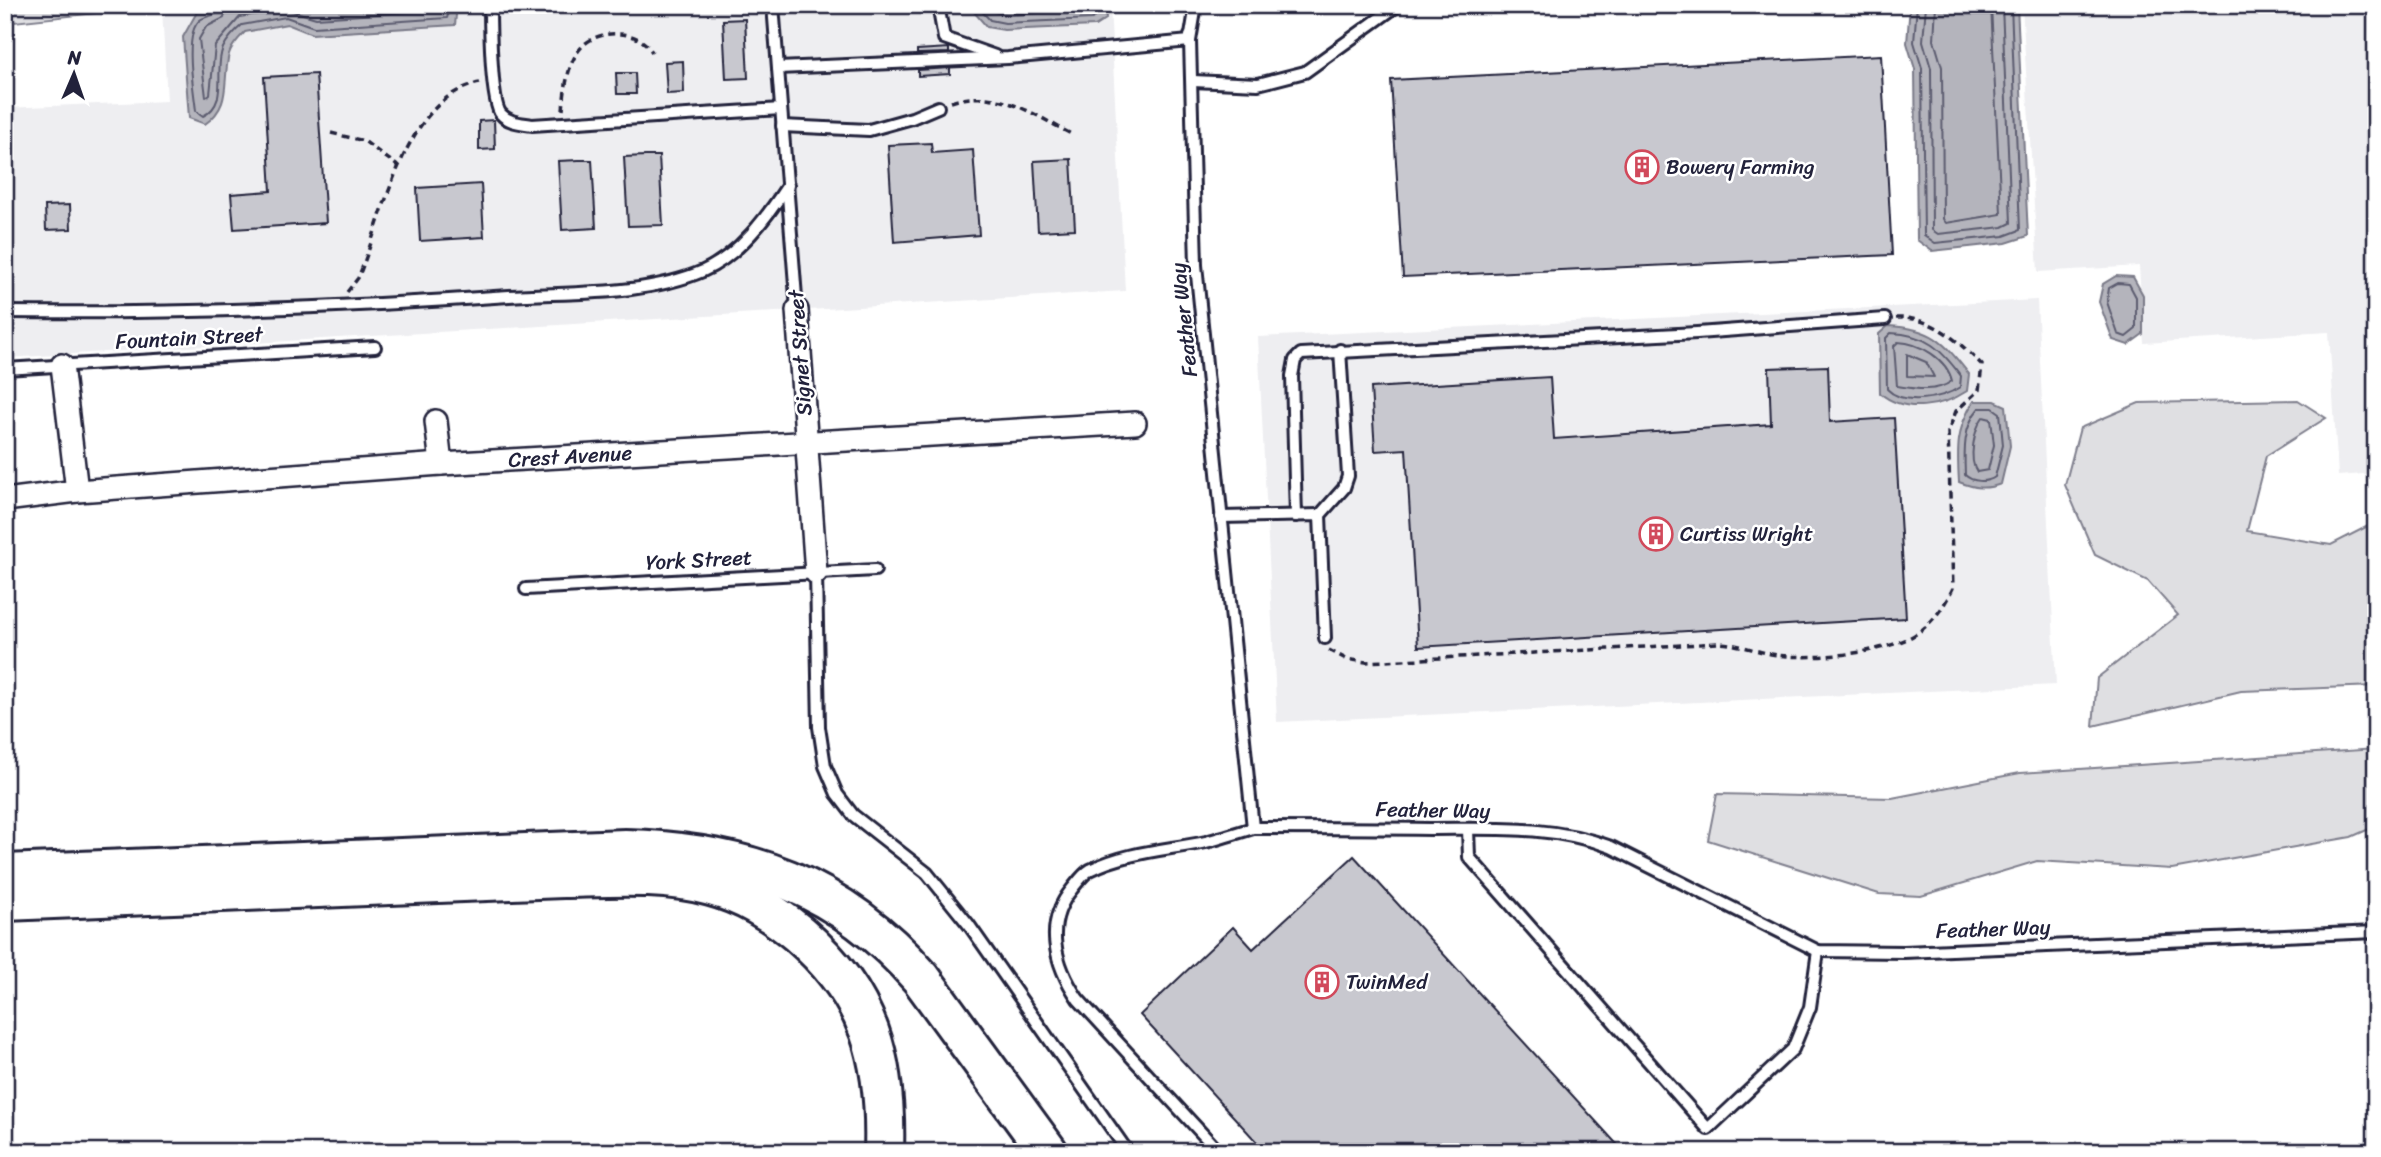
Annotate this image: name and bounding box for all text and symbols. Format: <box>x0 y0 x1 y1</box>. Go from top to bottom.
north arrow <box>38 38 108 108</box>
text: N <box>66 41 83 74</box>
building icon: Bowery Farming <box>1623 148 1661 186</box>
place label: Bowery Farming <box>1666 148 1815 186</box>
street label: Feather Way <box>1159 261 1209 379</box>
street label: Signet Street <box>777 287 823 417</box>
street label: Fountain Street <box>114 315 265 361</box>
street label: Crest Avenue <box>507 434 633 479</box>
building icon: Curtiss Wright <box>1637 515 1675 553</box>
place label: Curtiss Wright <box>1680 515 1813 553</box>
street label: York Street <box>645 538 753 582</box>
street label: Feather Way <box>1375 790 1491 830</box>
street label: Feather Way <box>1935 908 2051 950</box>
building icon: TwinMed <box>1303 963 1341 1001</box>
place label: TwinMed <box>1346 963 1429 1001</box>

